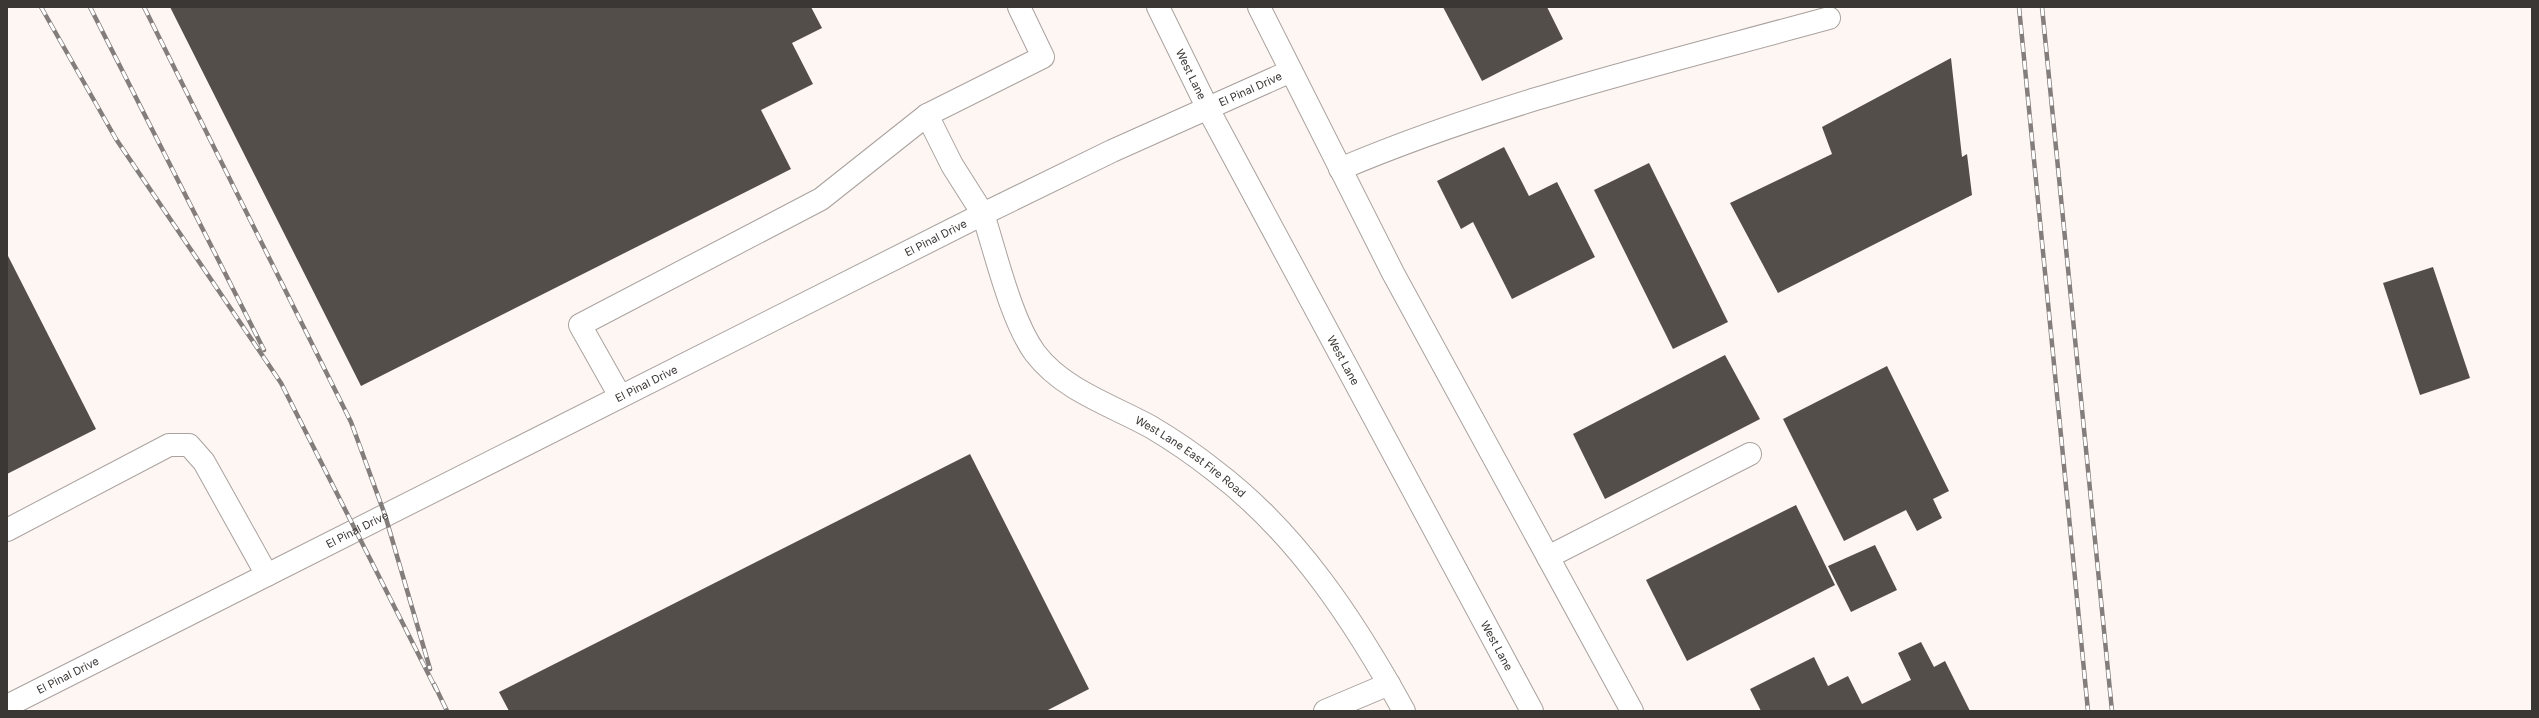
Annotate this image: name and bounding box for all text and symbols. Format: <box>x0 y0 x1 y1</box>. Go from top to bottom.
street label: West Lane <box>1173 47 1209 102</box>
street label: El Pinal Drive <box>1216 69 1284 109</box>
street label: El Pinal Drive <box>902 216 969 259</box>
street label: West Lane <box>1324 333 1362 388</box>
street label: El Pinal Drive <box>613 362 680 405</box>
street label: West Lane East Fire Road <box>1133 413 1249 500</box>
street label: El Pinal Drive <box>324 508 391 551</box>
street label: West Lane <box>1478 618 1516 673</box>
street label: El Pinal Drive <box>34 654 101 697</box>

